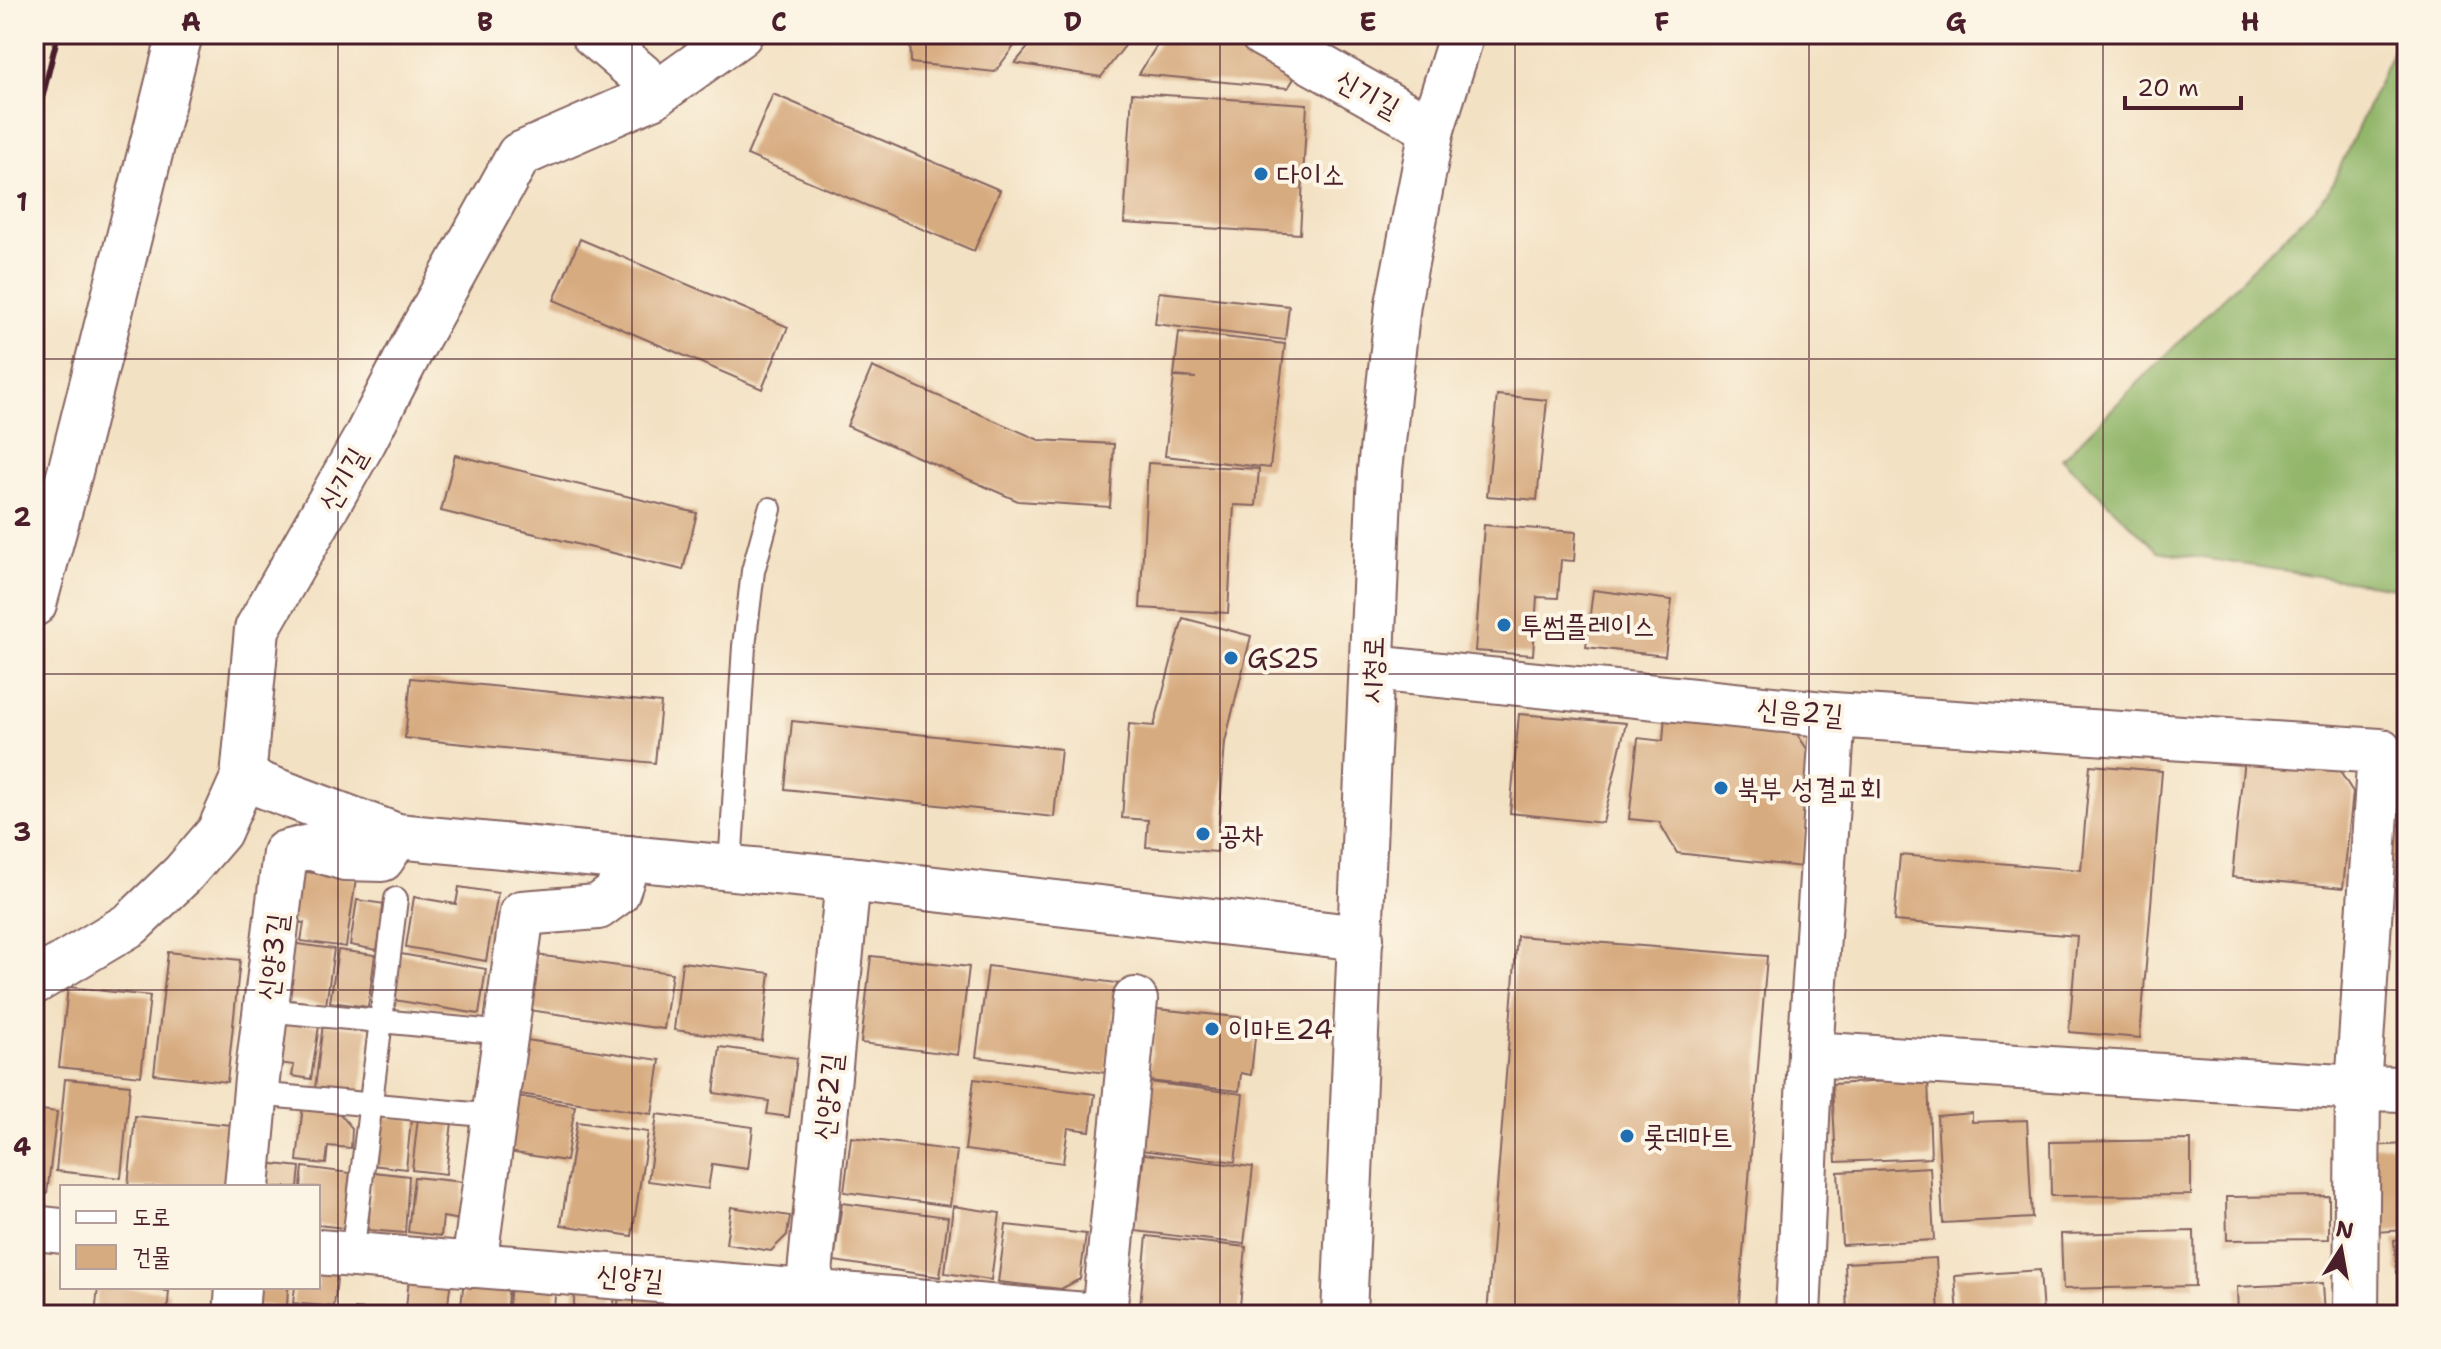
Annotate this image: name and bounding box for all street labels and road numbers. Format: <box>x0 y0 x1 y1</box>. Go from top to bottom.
street label: 신기길 <box>1329 60 1407 126</box>
street label: 신기길 <box>309 440 375 518</box>
street label: 시청로 <box>1352 636 1392 704</box>
street label: 신음2길 <box>1755 688 1845 734</box>
street label: 신양3길 <box>248 911 296 1003</box>
street label: 신양2길 <box>804 1052 850 1142</box>
street label: 신양길 <box>595 1255 665 1299</box>

